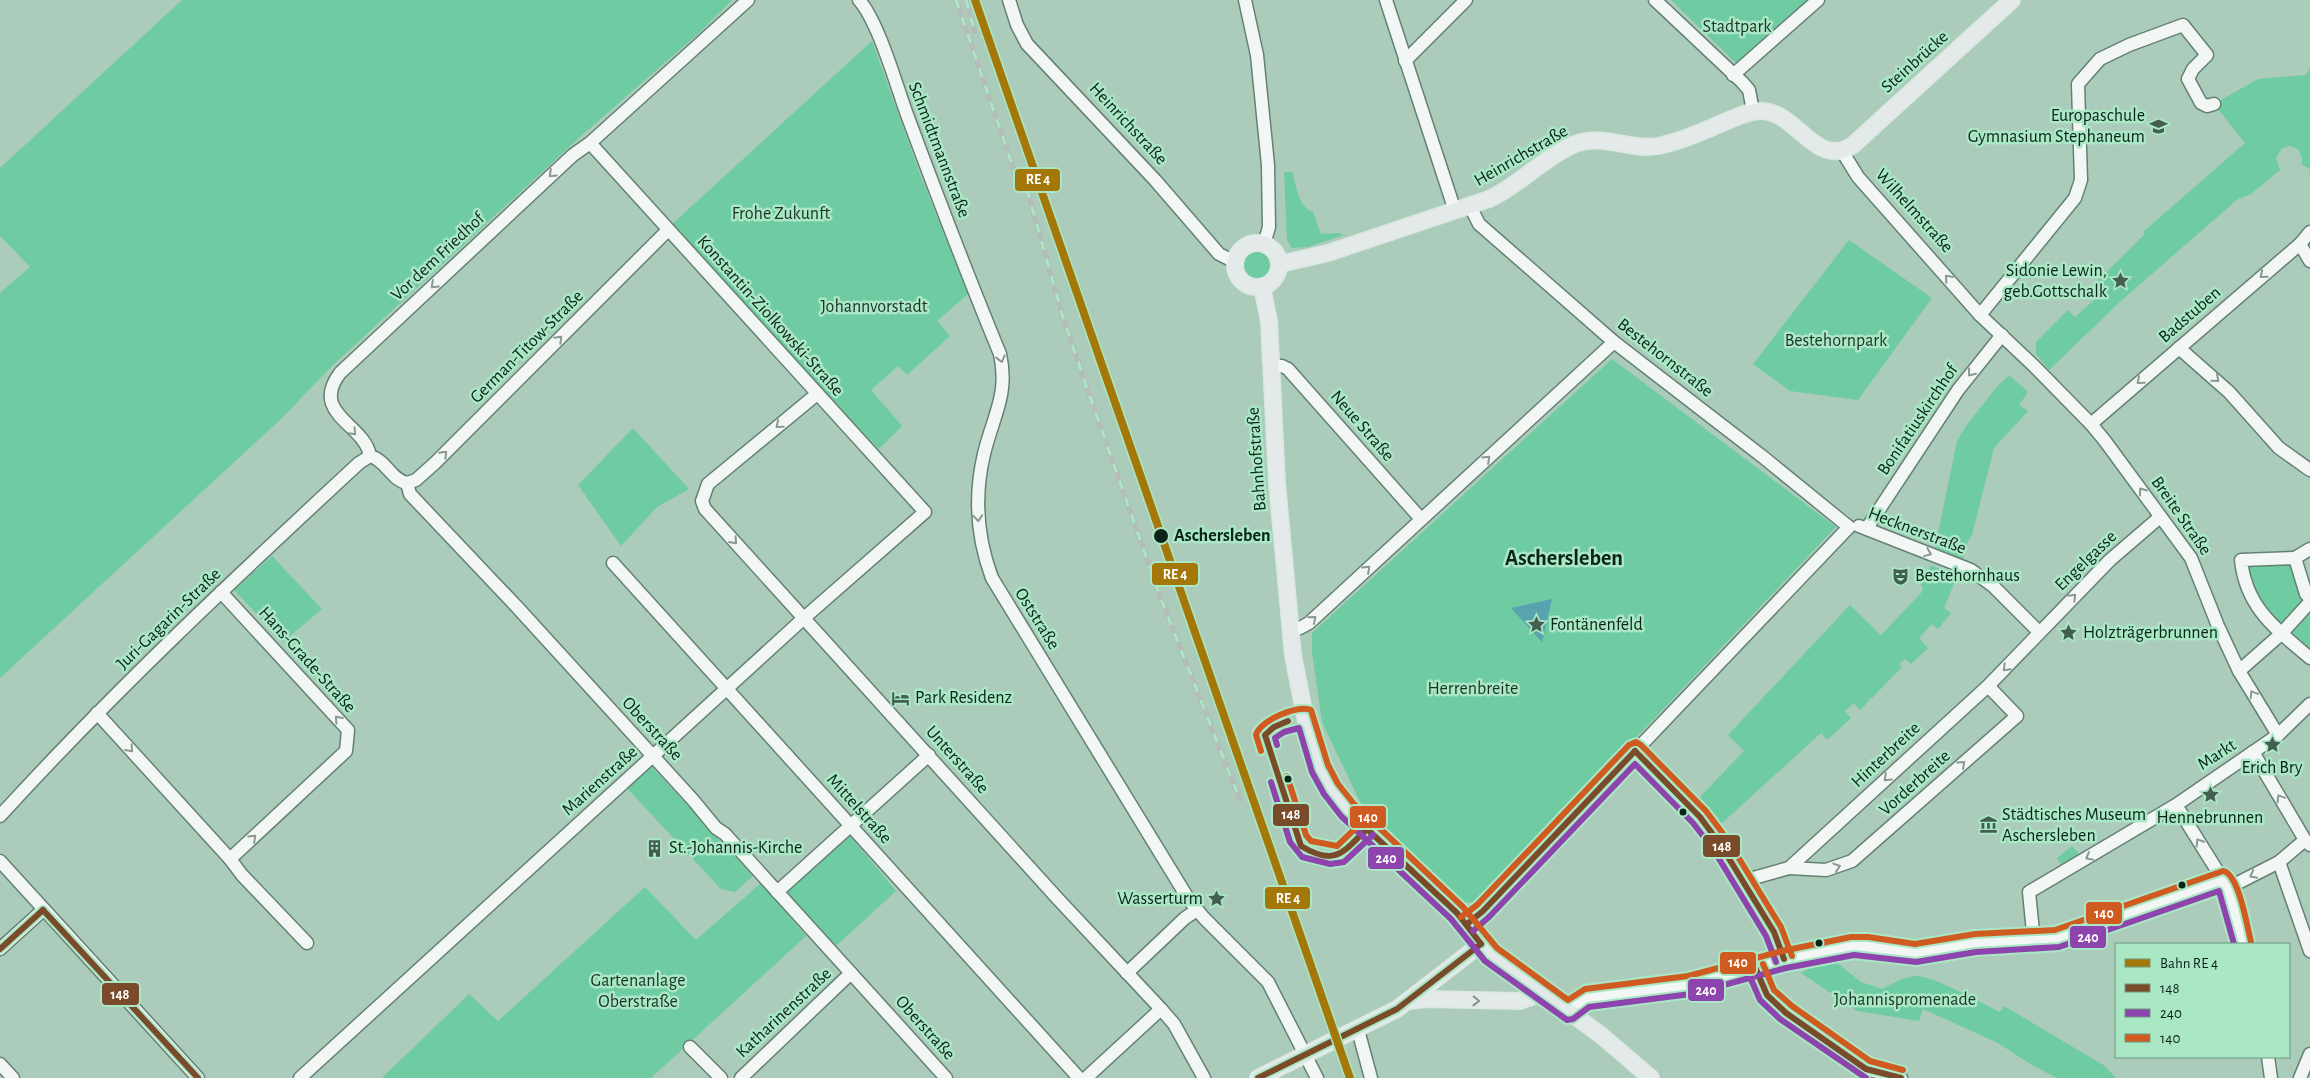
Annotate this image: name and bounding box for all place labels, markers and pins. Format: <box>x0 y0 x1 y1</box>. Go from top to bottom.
place label: Europaschule Gymnasium Stephaneum <box>1968 107 2145 146</box>
school or university icon: Europaschule Gymnasium Stephaneum <box>2149 116 2169 136</box>
place label: Sidonie Lewin, geb.Gottschalk <box>2004 262 2108 301</box>
place icon: Sidonie Lewin, geb.Gottschalk <box>2111 271 2131 291</box>
marker: Aschersleben <box>1152 527 1170 545</box>
place label: Aschersleben <box>1174 527 1270 545</box>
theatre icon: Bestehornhaus <box>1891 566 1911 586</box>
place label: Bestehornhaus <box>1915 567 2020 585</box>
place icon: Fontänenfeld <box>1526 615 1546 635</box>
place label: Fontänenfeld <box>1550 616 1643 634</box>
place icon: Holzträgerbrunnen <box>2059 623 2079 643</box>
place label: Holzträgerbrunnen <box>2083 624 2218 642</box>
hotel icon: Park Residenz <box>891 688 911 708</box>
place label: Park Residenz <box>915 689 1012 707</box>
place icon: Erich Bry <box>2262 735 2282 755</box>
place label: Erich Bry <box>2241 759 2303 777</box>
unlabelled marker <box>1283 774 1293 784</box>
place icon: Hennebrunnen <box>2200 785 2220 805</box>
place label: Städtisches Museum Aschersleben <box>2002 806 2146 845</box>
unlabelled marker <box>1678 807 1688 817</box>
place label: Hennebrunnen <box>2157 809 2263 827</box>
museum icon: Städtisches Museum Aschersleben <box>1978 815 1998 835</box>
building icon: St.-Johannis-Kirche <box>645 838 665 858</box>
place label: St.-Johannis-Kirche <box>669 839 802 857</box>
unlabelled marker <box>2177 880 2187 890</box>
place icon: Wasserturm <box>1207 889 1227 909</box>
place label: Wasserturm <box>1117 890 1203 908</box>
unlabelled marker <box>1814 938 1824 948</box>

